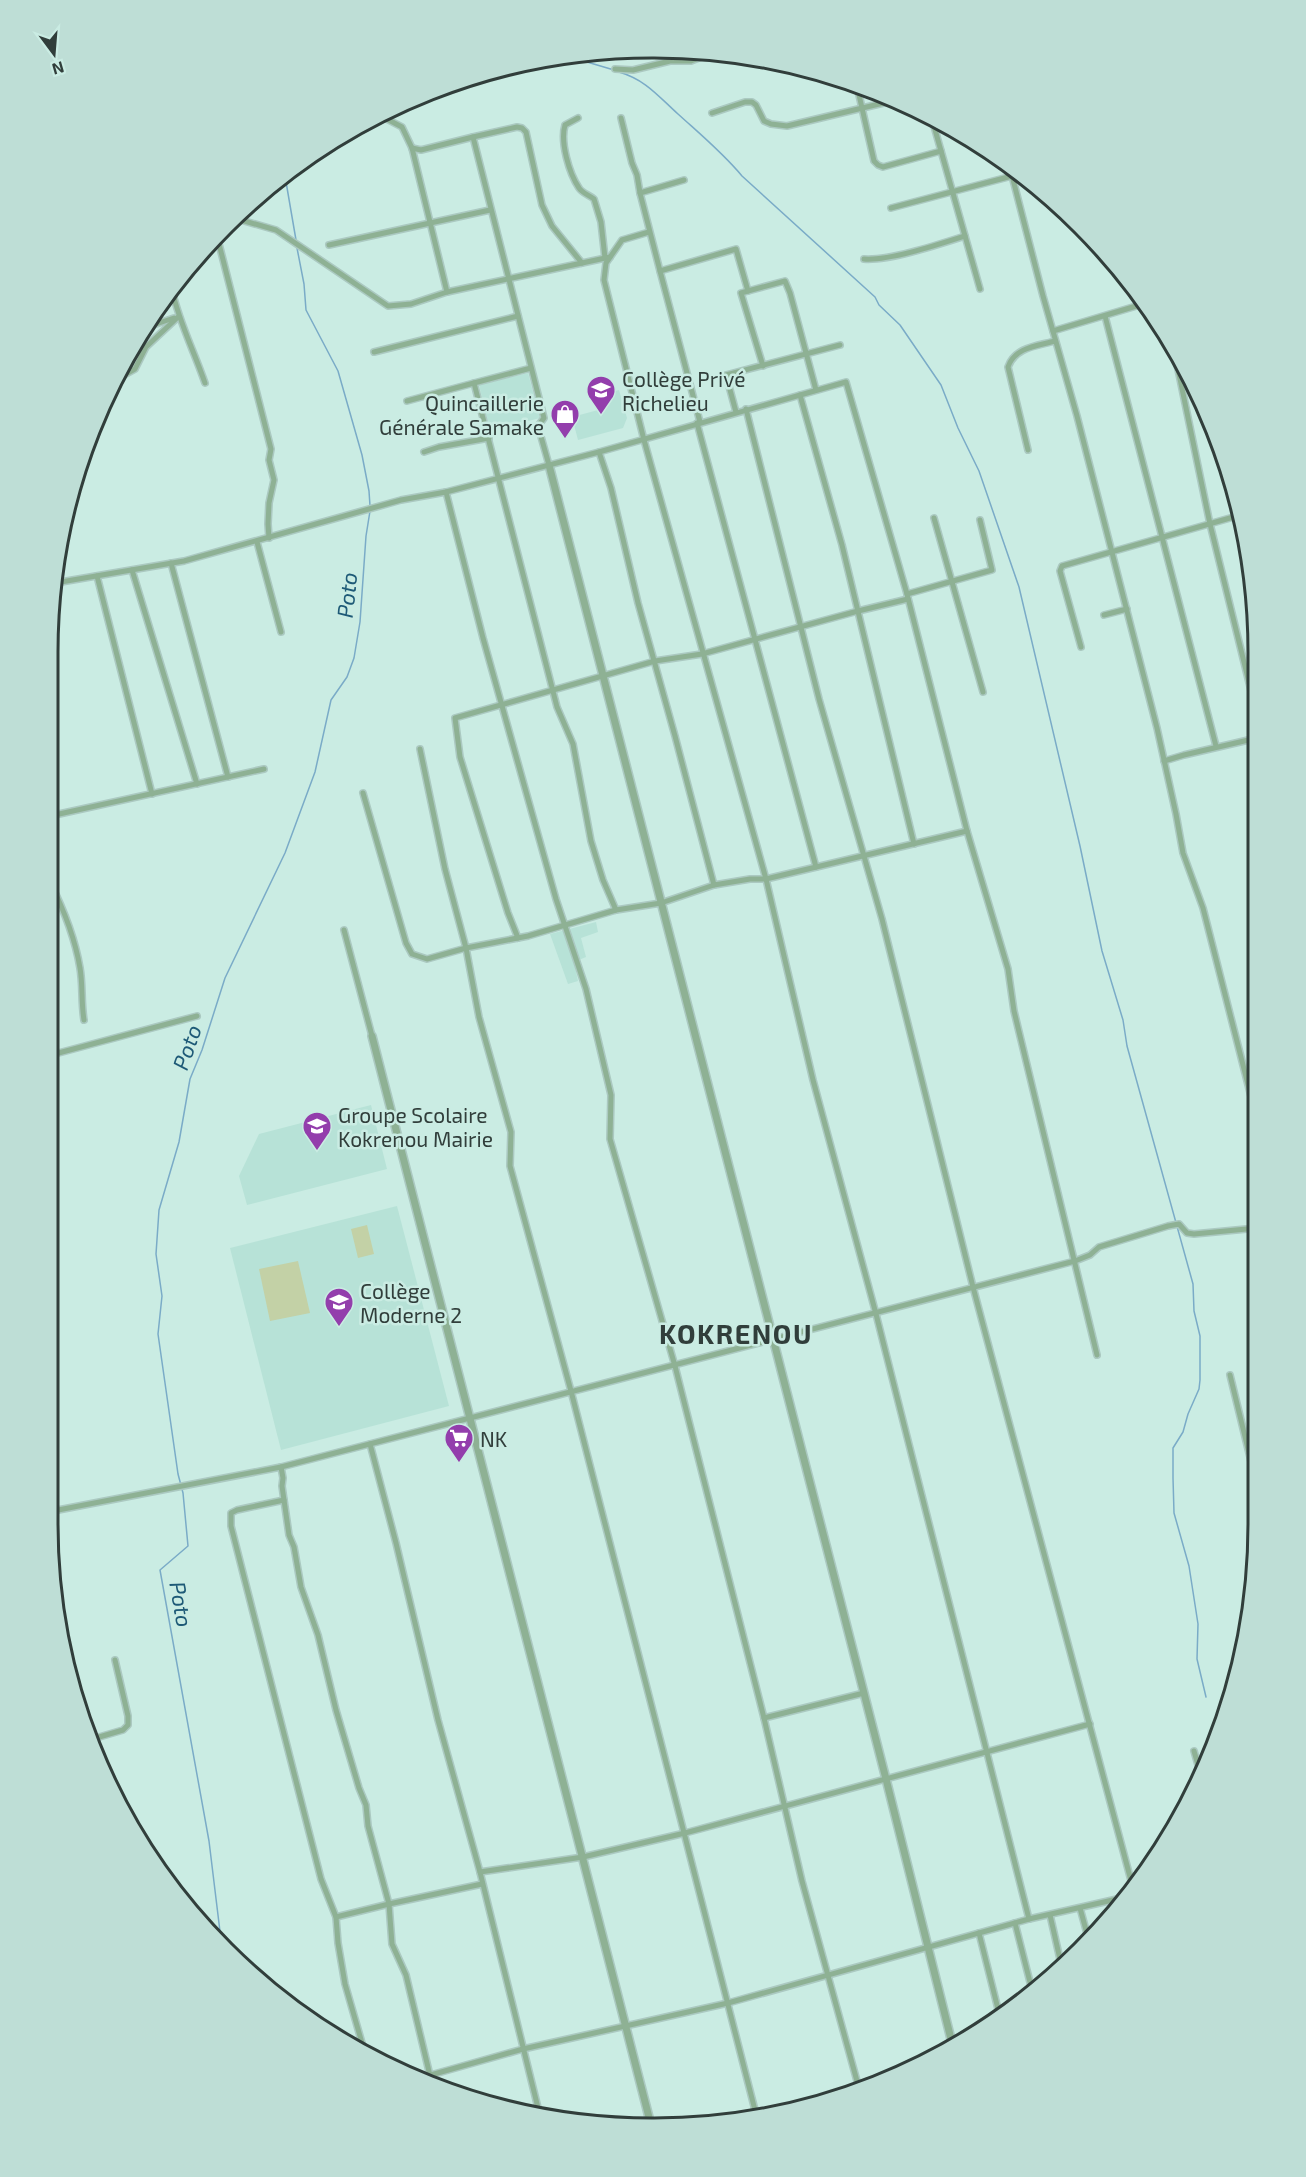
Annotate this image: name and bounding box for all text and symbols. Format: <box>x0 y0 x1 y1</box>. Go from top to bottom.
north arrow <box>24 24 84 84</box>
text: N <box>50 58 66 80</box>
place label: Collège Privé Richelieu <box>622 366 746 415</box>
school or university icon: Collège Privé Richelieu <box>585 374 617 416</box>
place label: Quincaillerie Générale Samake <box>379 390 544 439</box>
shop icon: Quincaillerie Générale Samake <box>549 398 581 440</box>
water label: Poto <box>331 571 361 619</box>
water label: Poto <box>166 1021 206 1073</box>
place label: Groupe Scolaire Kokrenou Mairie <box>338 1102 493 1151</box>
school or university icon: Groupe Scolaire Kokrenou Mairie <box>301 1110 333 1152</box>
place label: Collège Moderne 2 <box>360 1278 462 1327</box>
school or university icon: Collège Moderne 2 <box>323 1286 355 1328</box>
district label: KOKRENOU <box>659 1317 813 1349</box>
supermarket icon: NK <box>443 1422 475 1464</box>
place label: NK <box>480 1426 508 1451</box>
water label: Poto <box>165 1579 199 1629</box>

